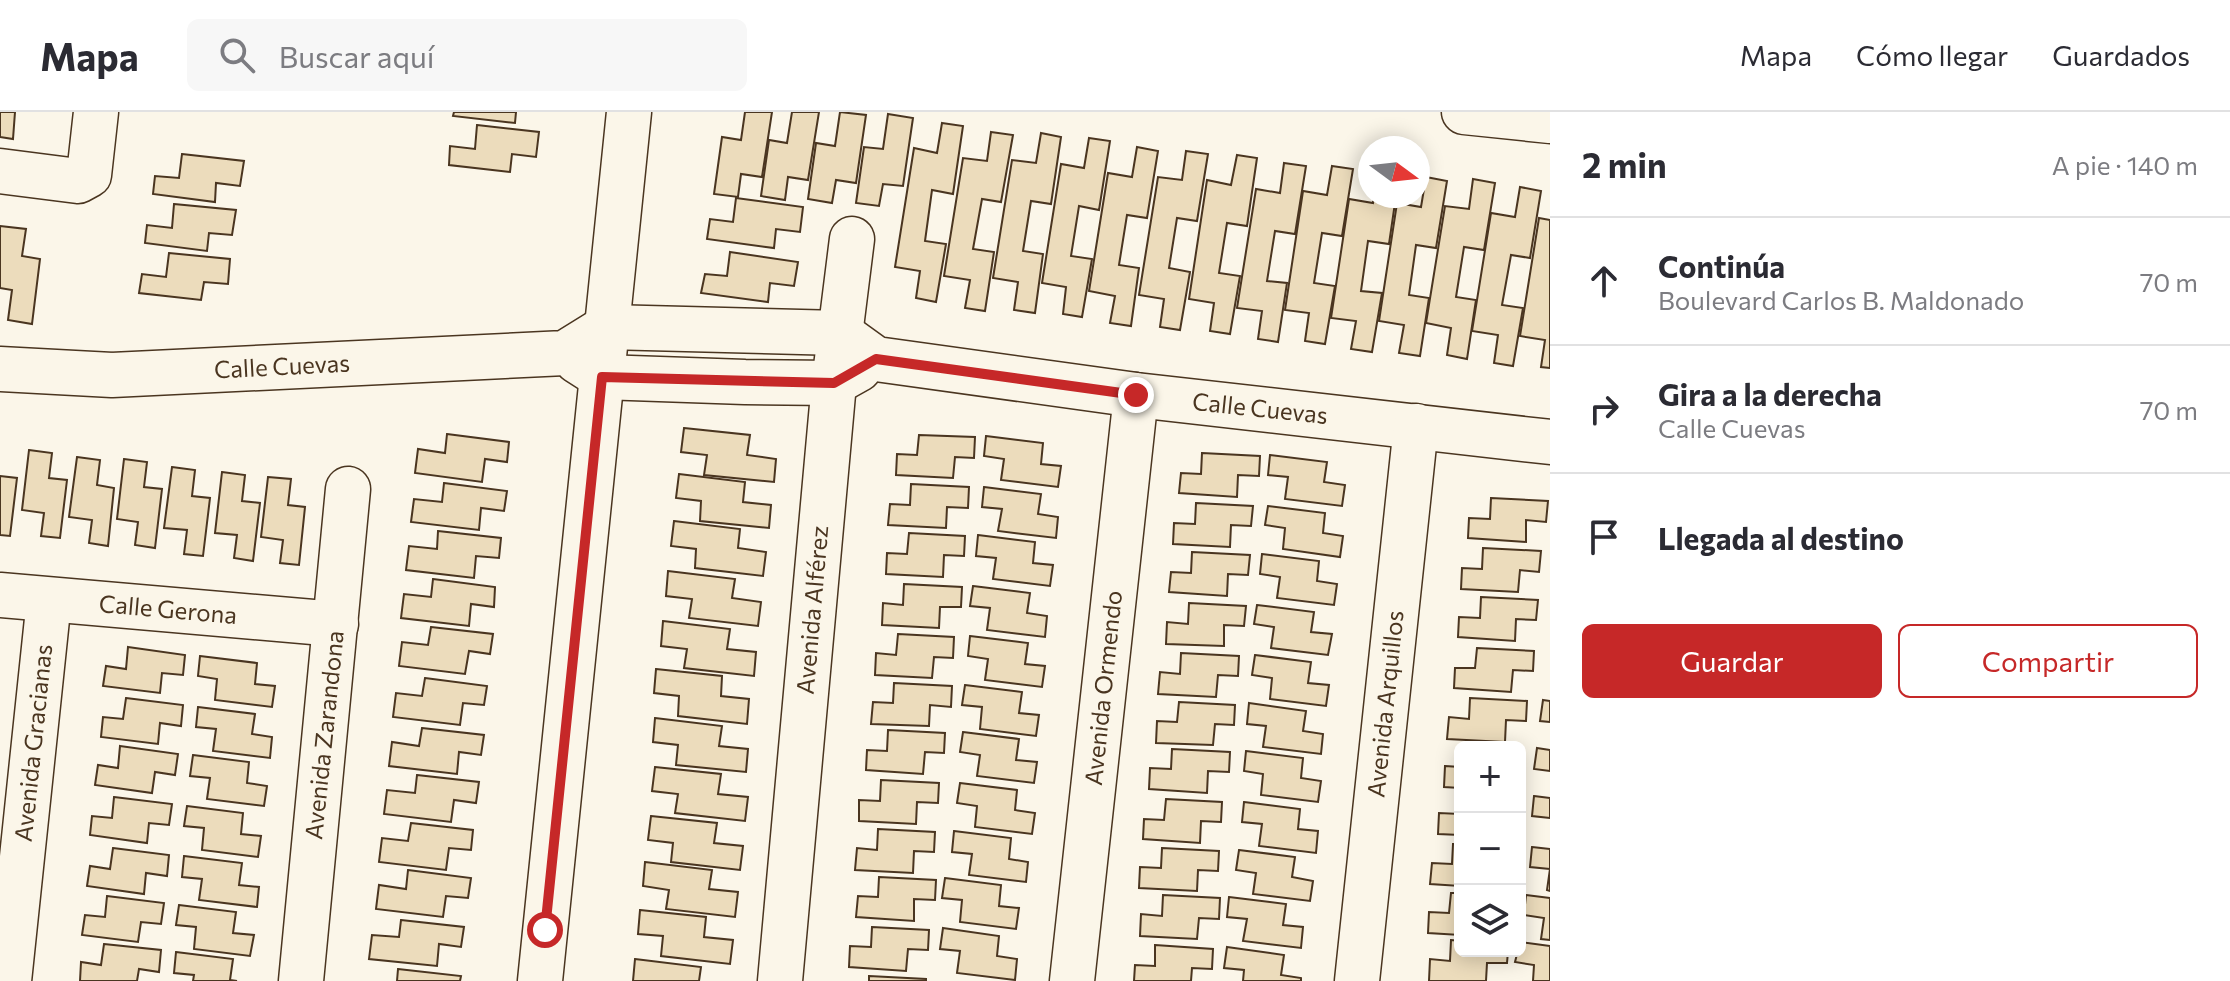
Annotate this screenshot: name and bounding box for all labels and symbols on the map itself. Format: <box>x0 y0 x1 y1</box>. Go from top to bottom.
north arrow <box>1358 136 1430 208</box>
street label: Calle Cuevas <box>213 347 351 384</box>
route end <box>1118 377 1154 413</box>
street label: Calle Cuevas <box>1191 386 1329 429</box>
street label: Avenida Alférez <box>790 524 833 695</box>
street label: Calle Gerona <box>98 588 238 629</box>
street label: Avenida Ormendo <box>1078 589 1127 787</box>
street label: Avenida Arquillos <box>1360 609 1409 799</box>
street label: Avenida Zarandona <box>298 629 349 841</box>
street label: Avenida Gracianas <box>8 643 57 843</box>
route start <box>527 912 563 948</box>

